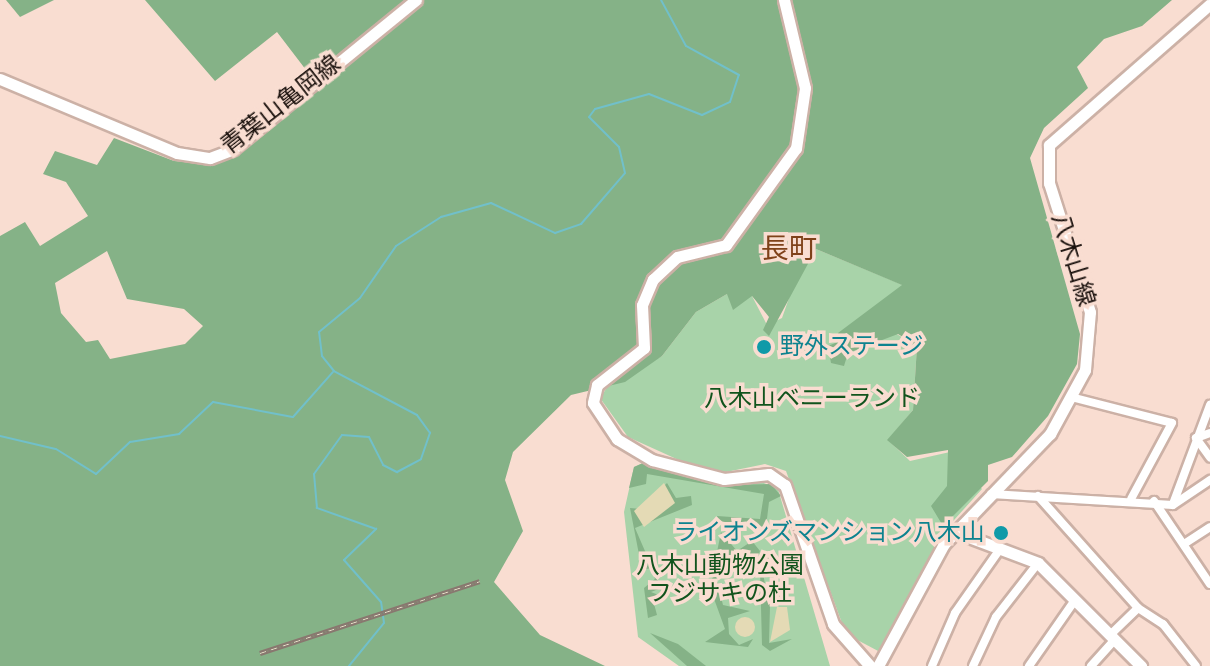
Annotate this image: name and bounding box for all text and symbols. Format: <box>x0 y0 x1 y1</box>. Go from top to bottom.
street label: 青葉山亀岡線 <box>215 49 347 161</box>
street label: 八木山線 <box>1045 210 1101 310</box>
district label: 長町 <box>761 232 817 266</box>
place label: 野外ステージ <box>780 333 924 361</box>
marker: 野外ステージ <box>755 338 773 356</box>
park label: 八木山ベニーランド <box>704 385 920 413</box>
place label: ライオンズマンション八木山 <box>673 519 985 547</box>
marker: ライオンズマンション八木山 <box>992 524 1010 542</box>
park label: 八木山動物公園 フジサキの杜 <box>636 552 804 608</box>

